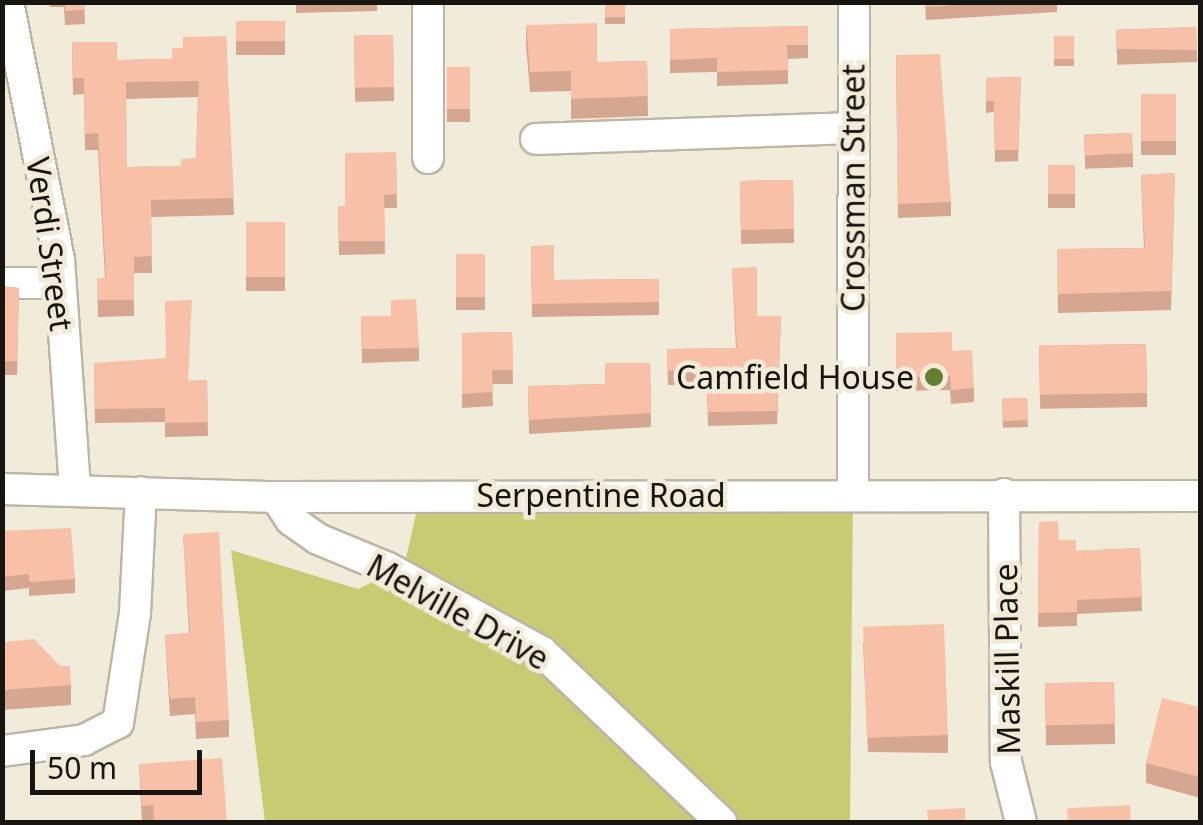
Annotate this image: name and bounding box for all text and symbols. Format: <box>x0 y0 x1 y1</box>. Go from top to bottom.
street label: Crossman Street <box>834 64 872 312</box>
street label: Verdi Street <box>19 155 81 333</box>
place label: Camfield House <box>676 358 914 396</box>
marker: Camfield House <box>923 366 945 388</box>
street label: Serpentine Road <box>476 476 726 514</box>
street label: Melville Drive <box>360 546 556 678</box>
street label: Maskill Place <box>986 563 1028 755</box>
scale bar <box>35 730 208 792</box>
text: 50 m <box>47 747 117 788</box>

